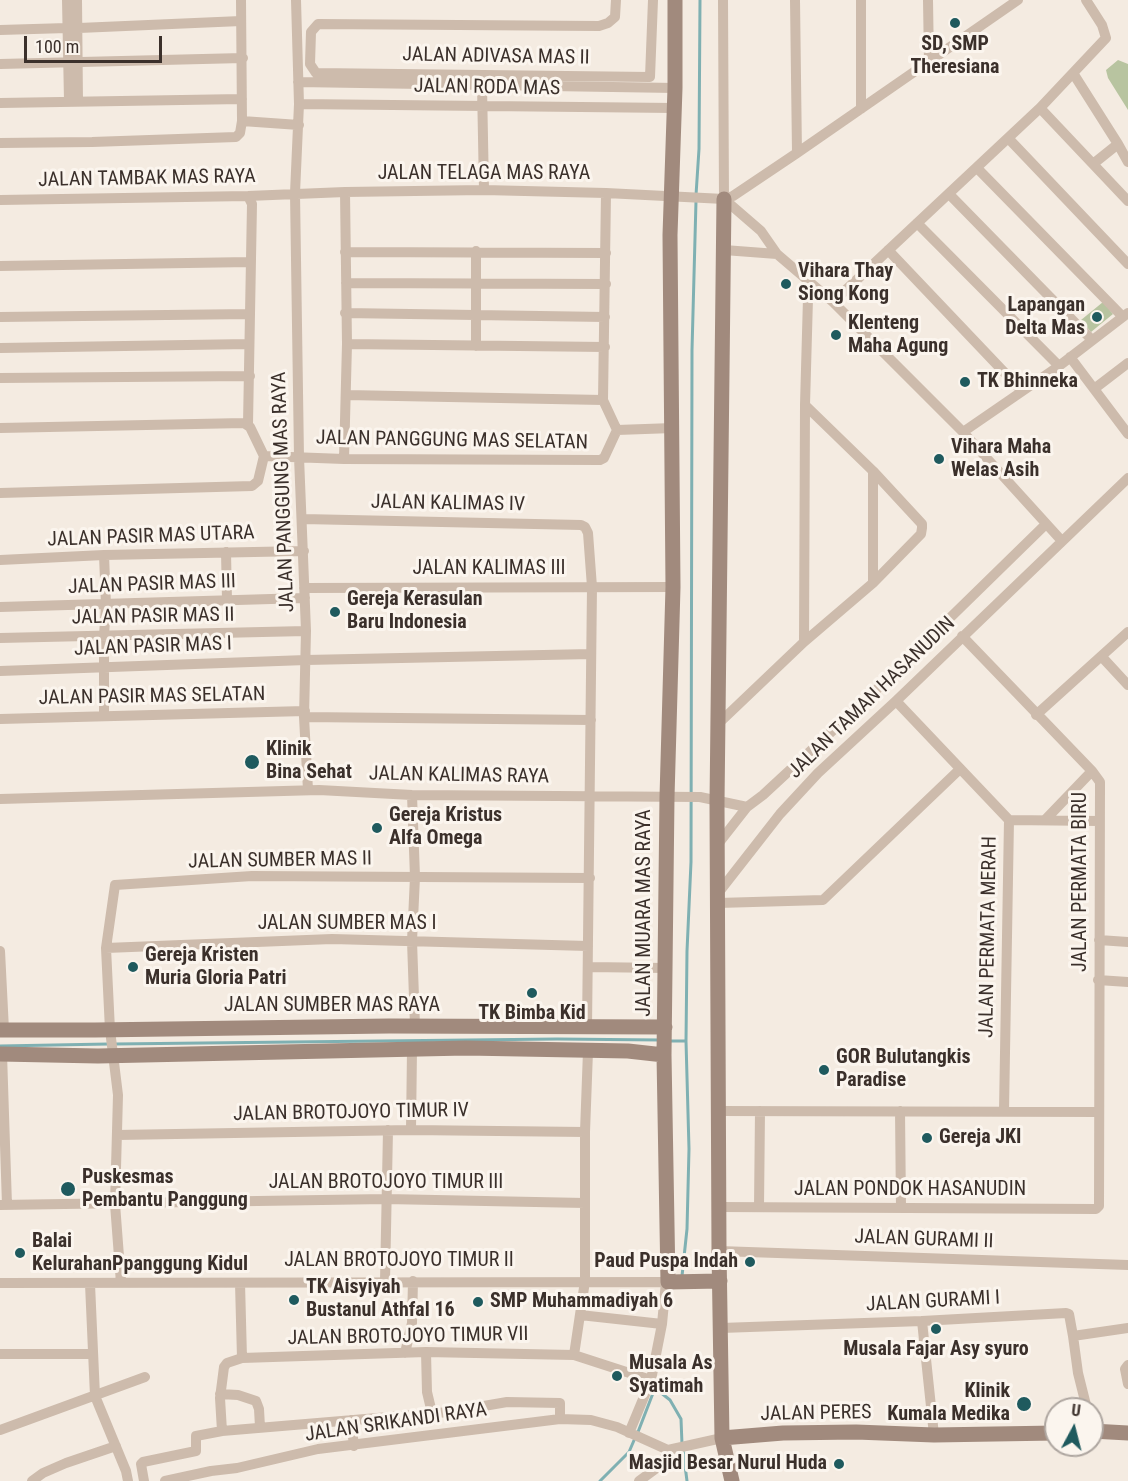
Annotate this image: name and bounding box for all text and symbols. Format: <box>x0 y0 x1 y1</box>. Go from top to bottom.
marker: SD, SMP Theresiana <box>948 16 962 30</box>
scale bar <box>27 24 165 62</box>
place label: SD, SMP Theresiana <box>910 33 1000 80</box>
text: 100 m <box>35 36 79 57</box>
street label: JALAN ADIVASA MAS II <box>402 43 590 71</box>
street label: JALAN RODA MAS <box>414 75 560 101</box>
street label: JALAN TELAGA MAS RAYA <box>378 162 590 186</box>
street label: JALAN TAMBAK MAS RAYA <box>38 165 256 193</box>
place label: Vihara Thay Siong Kong <box>798 260 893 307</box>
marker: Vihara Thay Siong Kong <box>779 277 793 291</box>
place label: Lapangan Delta Mas <box>1005 294 1085 341</box>
marker: Lapangan Delta Mas <box>1090 310 1104 324</box>
place label: Klenteng Maha Agung <box>848 312 948 359</box>
marker: Klenteng Maha Agung <box>829 328 843 342</box>
place label: TK Bhinneka <box>977 370 1078 394</box>
street label: JALAN PANGGUNG MAS RAYA <box>268 371 300 613</box>
marker: TK Bhinneka <box>958 375 972 389</box>
street label: JALAN PANGGUNG MAS SELATAN <box>316 427 588 455</box>
place label: Vihara Maha Welas Asih <box>951 436 1051 483</box>
marker: Vihara Maha Welas Asih <box>932 452 946 466</box>
street label: JALAN KALIMAS IV <box>371 491 525 517</box>
street label: JALAN PASIR MAS UTARA <box>47 521 255 553</box>
street label: JALAN KALIMAS III <box>413 557 565 581</box>
street label: JALAN PASIR MAS III <box>68 570 236 600</box>
place label: Gereja Kerasulan Baru Indonesia <box>347 588 483 635</box>
street label: JALAN PASIR MAS II <box>71 604 235 630</box>
marker: Gereja Kerasulan Baru Indonesia <box>328 605 342 619</box>
street label: JALAN TAMAN HASANUDIN <box>784 612 960 784</box>
street label: JALAN PASIR MAS I <box>74 632 232 662</box>
street label: JALAN PASIR MAS SELATAN <box>38 683 266 711</box>
place label: Klinik Bina Sehat <box>266 738 352 785</box>
marker: Klinik Bina Sehat <box>243 753 261 771</box>
street label: JALAN KALIMAS RAYA <box>369 762 549 790</box>
street label: JALAN PERMATA BIRU <box>1069 792 1093 972</box>
place label: Gereja Kristus Alfa Omega <box>389 804 502 851</box>
street label: JALAN MUARA MAS RAYA <box>633 809 657 1017</box>
marker: Gereja Kristus Alfa Omega <box>370 821 384 835</box>
street label: JALAN PERMATA MERAH <box>975 836 1003 1038</box>
street label: JALAN SUMBER MAS II <box>188 847 372 875</box>
street label: JALAN SUMBER MAS I <box>258 912 436 936</box>
place label: Gereja Kristen Muria Gloria Patri <box>145 944 287 991</box>
marker: Gereja Kristen Muria Gloria Patri <box>126 960 140 974</box>
marker: TK Bimba Kid <box>525 986 539 1000</box>
street label: JALAN SUMBER MAS RAYA <box>224 994 440 1018</box>
place label: TK Bimba Kid <box>478 1002 586 1026</box>
place label: GOR Bulutangkis Paradise <box>836 1046 971 1093</box>
marker: GOR Bulutangkis Paradise <box>817 1063 831 1077</box>
street label: JALAN BROTOJOYO TIMUR IV <box>233 1099 469 1127</box>
place label: Gereja JKI <box>939 1126 1021 1150</box>
marker: Gereja JKI <box>920 1131 934 1145</box>
place label: Puskesmas Pembantu Panggung <box>82 1166 248 1213</box>
street label: JALAN BROTOJOYO TIMUR III <box>269 1171 503 1195</box>
street label: JALAN PONDOK HASANUDIN <box>794 1178 1026 1202</box>
marker: Puskesmas Pembantu Panggung <box>59 1180 77 1198</box>
street label: JALAN GURAMI II <box>854 1226 994 1254</box>
place label: Balai KelurahanPpanggung Kidul <box>32 1230 248 1277</box>
marker: Balai KelurahanPpanggung Kidul <box>13 1246 27 1260</box>
street label: JALAN BROTOJOYO TIMUR II <box>284 1249 514 1273</box>
place label: Paud Puspa Indah <box>594 1250 738 1274</box>
marker: Paud Puspa Indah <box>743 1255 757 1269</box>
place label: TK Aisyiyah Bustanul Athfal 16 <box>306 1276 455 1323</box>
street label: JALAN GURAMI I <box>865 1287 1001 1317</box>
place label: SMP Muhammadiyah 6 <box>490 1290 673 1314</box>
marker: TK Aisyiyah Bustanul Athfal 16 <box>287 1293 301 1307</box>
marker: SMP Muhammadiyah 6 <box>471 1295 485 1309</box>
marker: Musala Fajar Asy syuro <box>929 1322 943 1336</box>
street label: JALAN BROTOJOYO TIMUR VII <box>287 1323 529 1351</box>
place label: Musala Fajar Asy syuro <box>843 1338 1029 1362</box>
place label: Musala As Syatimah <box>629 1352 713 1399</box>
marker: Musala As Syatimah <box>610 1369 624 1383</box>
place label: Klinik Kumala Medika <box>887 1380 1010 1427</box>
marker: Klinik Kumala Medika <box>1015 1395 1033 1413</box>
north arrow <box>1044 1397 1104 1457</box>
street label: JALAN SRIKANDI RAYA <box>304 1398 488 1448</box>
street label: JALAN PERES <box>760 1401 872 1427</box>
text: U <box>1070 1401 1082 1421</box>
place label: Masjid Besar Nurul Huda <box>629 1452 827 1476</box>
marker: Masjid Besar Nurul Huda <box>832 1457 846 1471</box>

